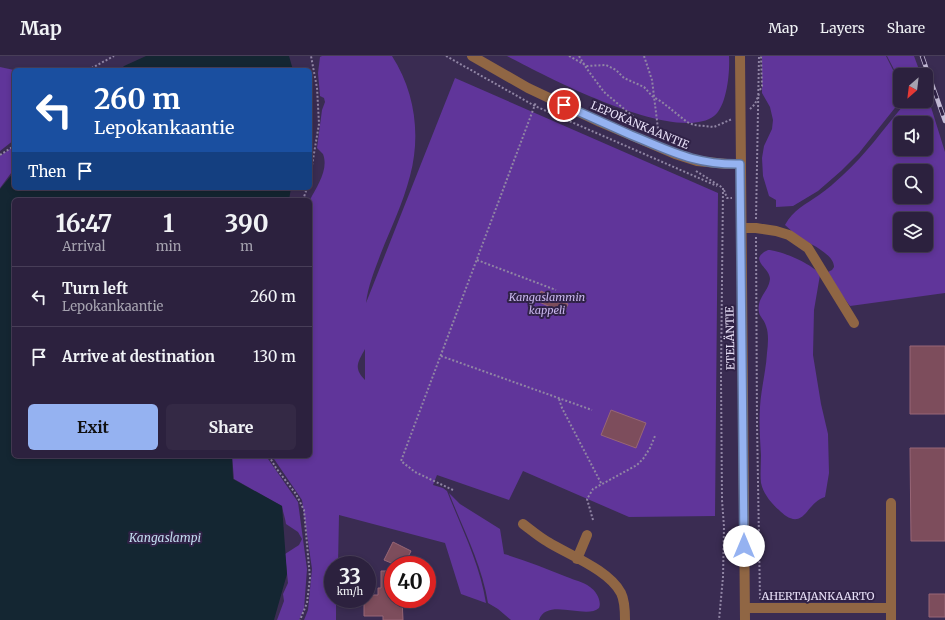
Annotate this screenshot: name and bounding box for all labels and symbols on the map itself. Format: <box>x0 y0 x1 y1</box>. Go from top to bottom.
north arrow <box>893 68 933 108</box>
pin <box>547 88 581 122</box>
street label: LEPOKANKAANTIE <box>589 98 691 152</box>
park label: Kangaslammin kappeli <box>508 290 586 317</box>
street label: ETELÄNTIE <box>722 306 738 370</box>
position arrow <box>723 525 765 567</box>
water label: Kangaslampi <box>128 530 201 545</box>
speed limit sign: 40 <box>384 556 436 608</box>
street label: AHERTAJANKAARTO <box>760 589 875 603</box>

